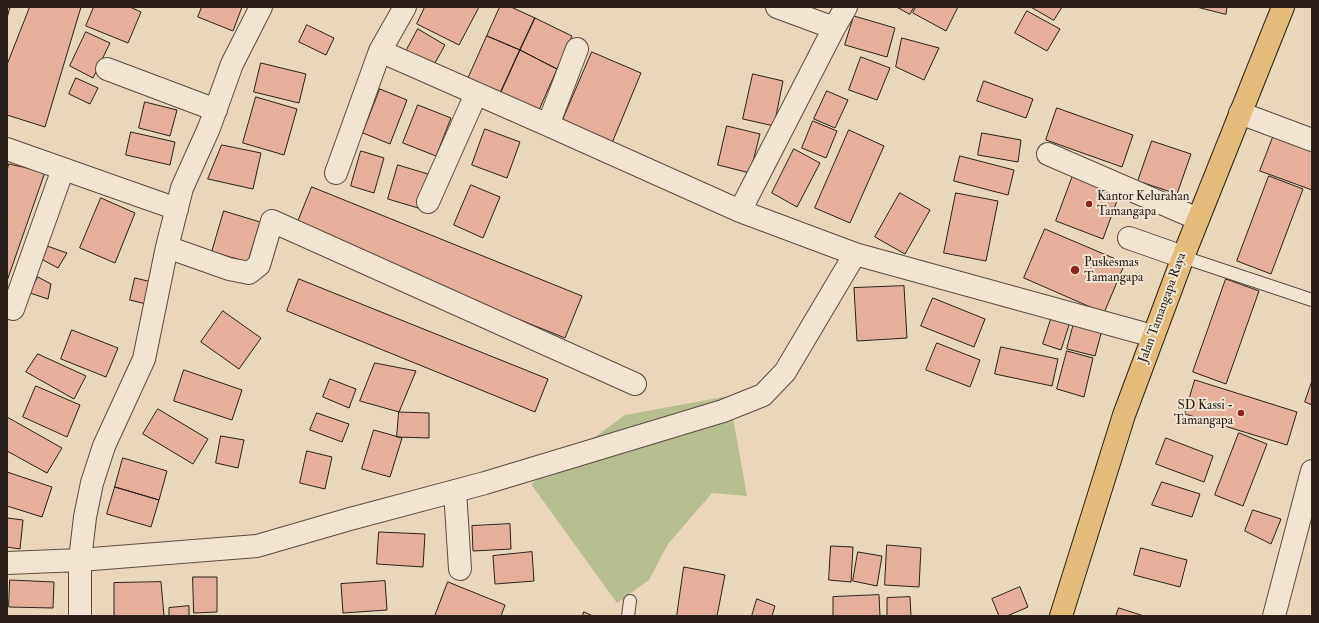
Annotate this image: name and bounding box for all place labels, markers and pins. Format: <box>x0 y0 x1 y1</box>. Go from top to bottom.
place label: Kantor Kelurahan Tamangapa <box>1097 189 1189 220</box>
marker: Kantor Kelurahan Tamangapa <box>1084 199 1094 209</box>
place label: Puskesmas Tamangapa <box>1084 255 1143 286</box>
marker: Puskesmas Tamangapa <box>1069 264 1081 276</box>
place label: SD Kassi - Tamangapa <box>1174 398 1233 429</box>
marker: SD Kassi - Tamangapa <box>1236 408 1246 418</box>

